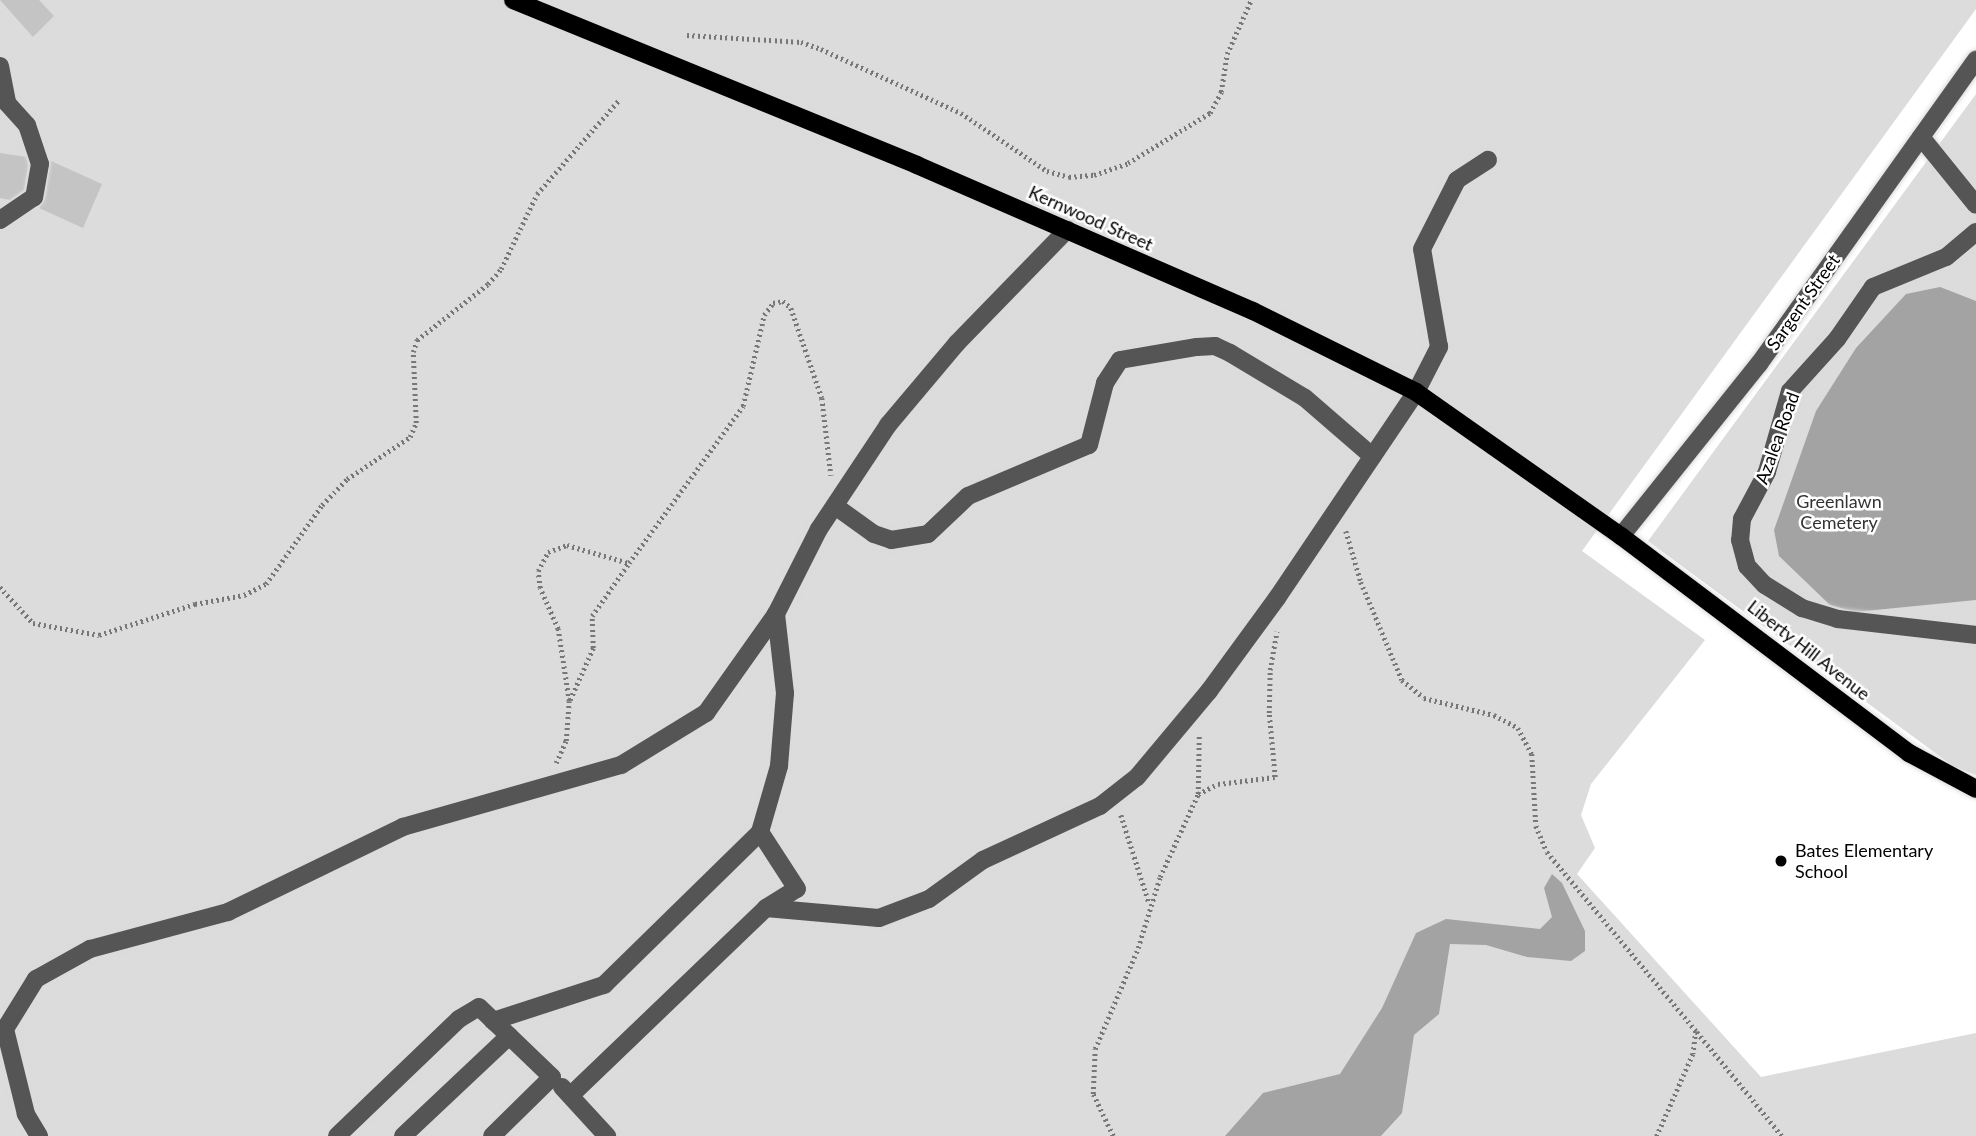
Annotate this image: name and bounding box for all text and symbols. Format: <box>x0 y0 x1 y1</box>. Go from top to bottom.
street label: Kernwood Street <box>1025 181 1157 255</box>
street label: Sargent Street <box>1762 250 1844 354</box>
street label: Azalea Road <box>1750 389 1804 487</box>
park label: Greenlawn Cemetery <box>1796 491 1882 534</box>
street label: Liberty Hill Avenue <box>1743 595 1875 705</box>
place label: Bates Elementary School <box>1795 840 1933 882</box>
marker: Bates Elementary School <box>1773 853 1789 869</box>

